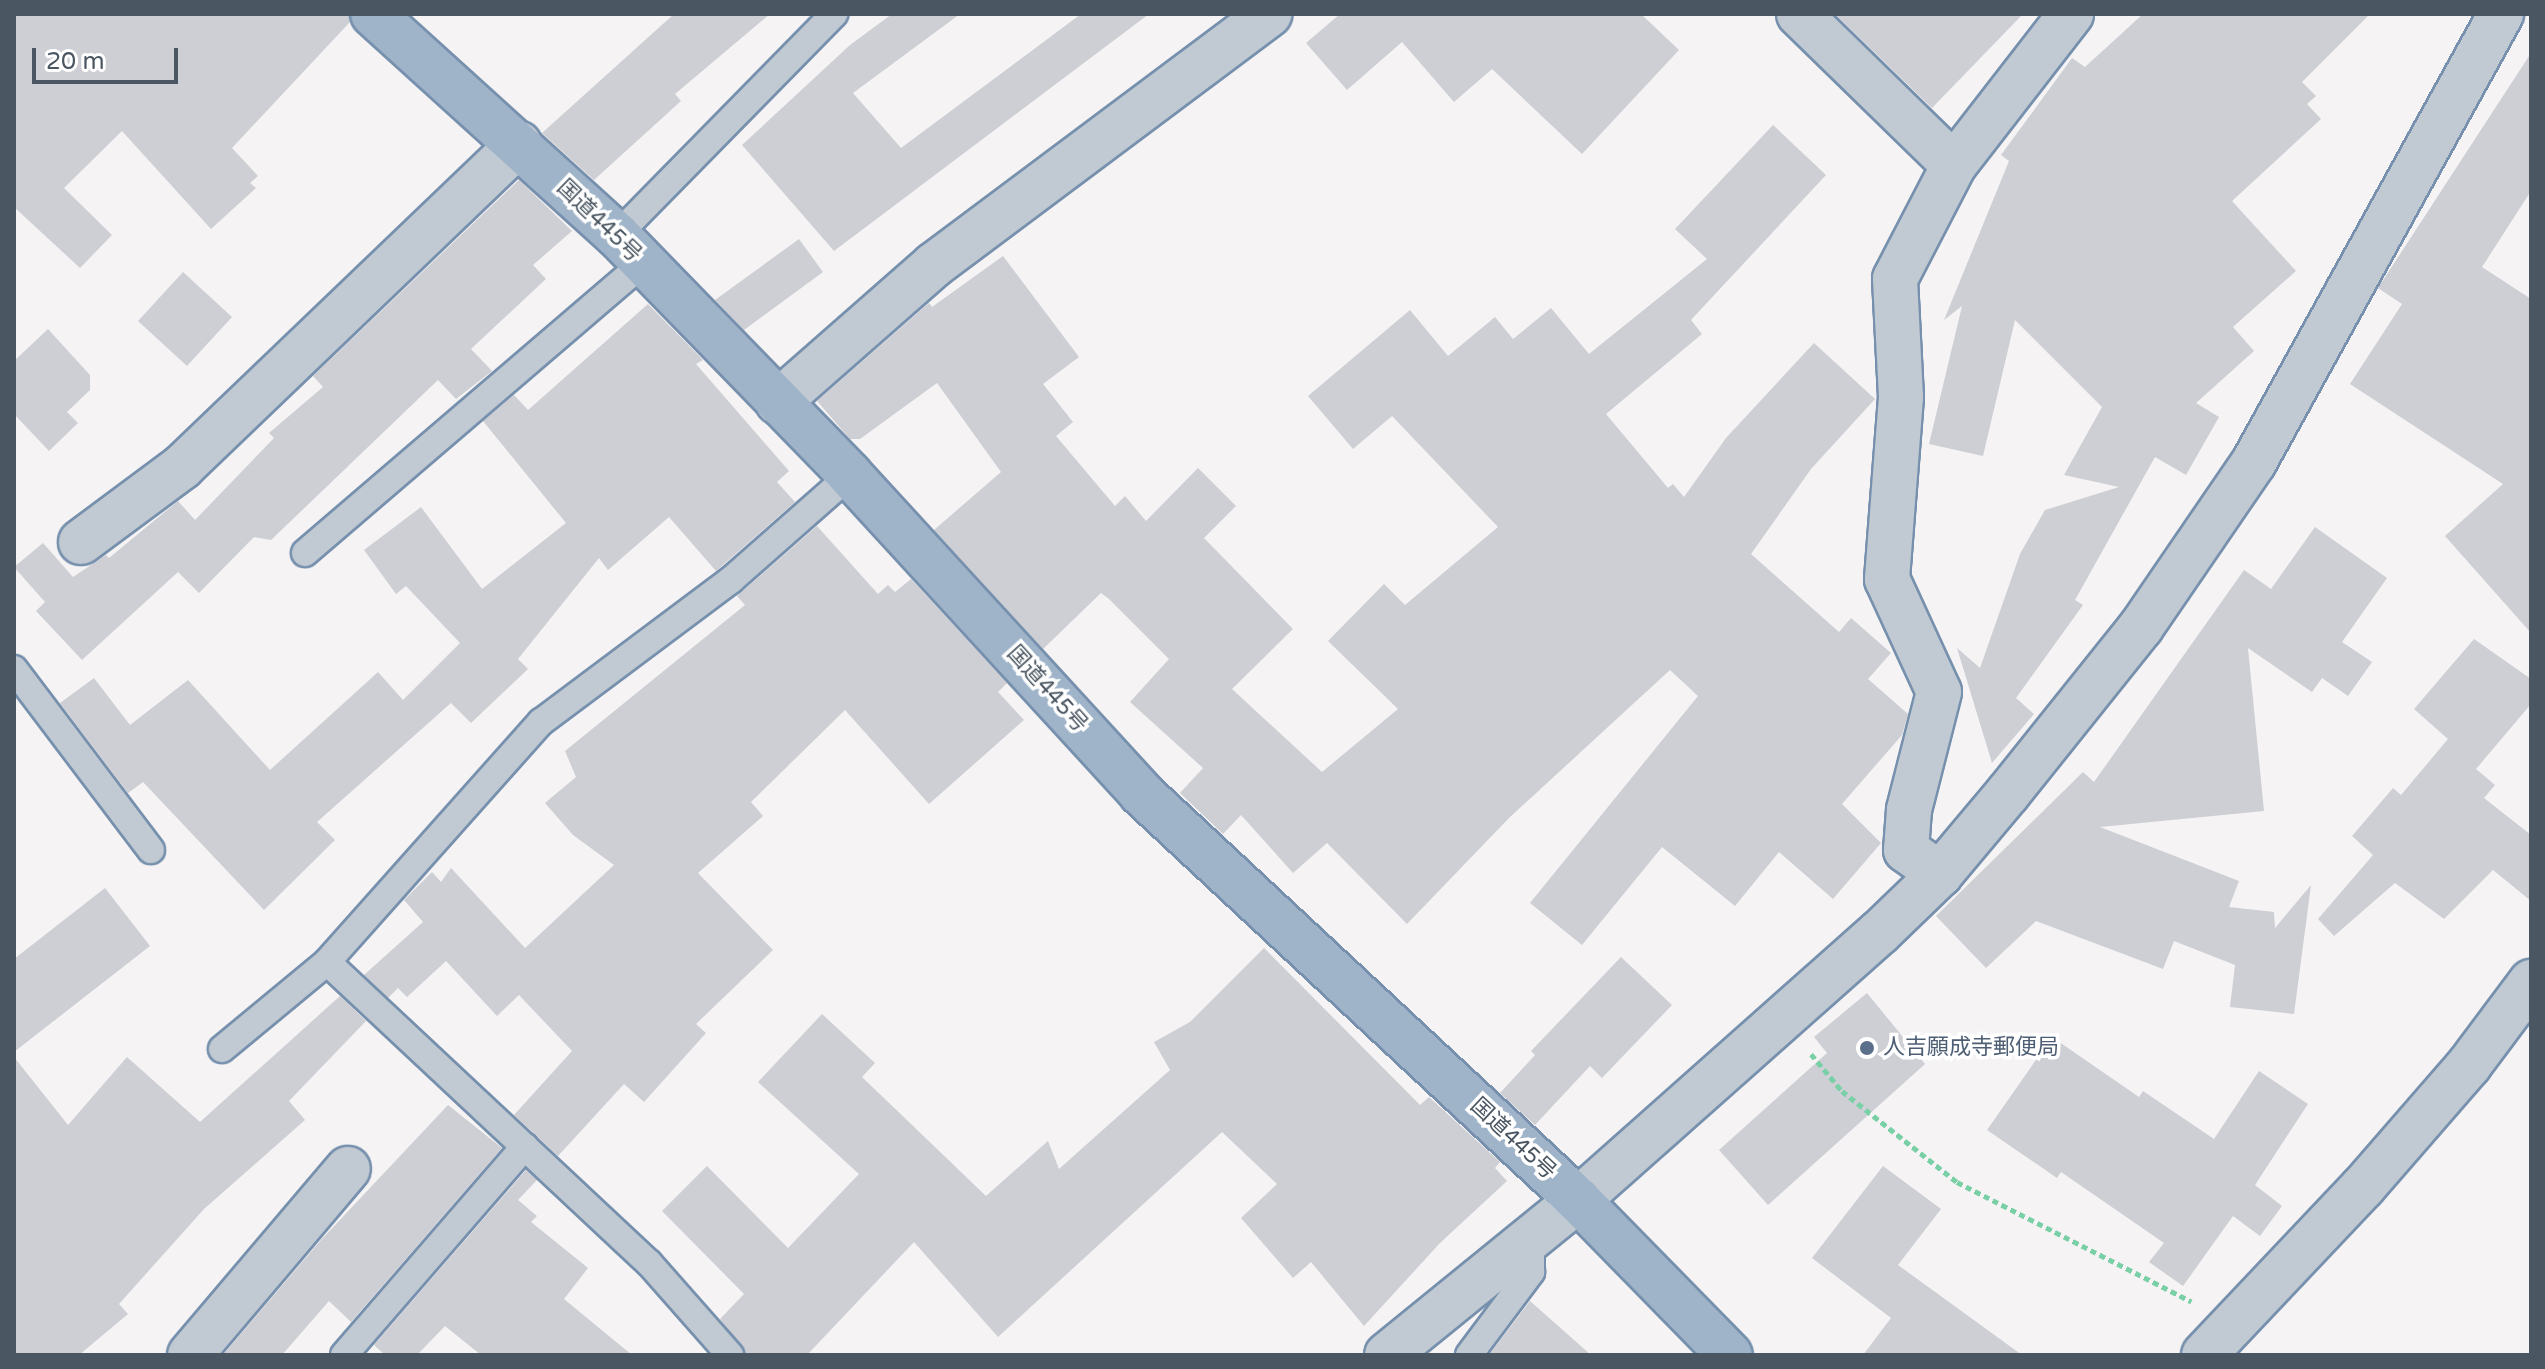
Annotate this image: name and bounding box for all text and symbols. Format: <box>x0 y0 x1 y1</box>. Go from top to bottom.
scale bar <box>36 32 182 82</box>
text: 20 m <box>46 47 104 76</box>
street label: 国道445号 <box>551 174 647 268</box>
street label: 国道445号 <box>1001 640 1093 738</box>
place label: 人吉願成寺郵便局 <box>1883 1035 2059 1061</box>
marker: 人吉願成寺郵便局 <box>1858 1039 1876 1057</box>
street label: 国道445号 <box>1465 1093 1561 1185</box>

